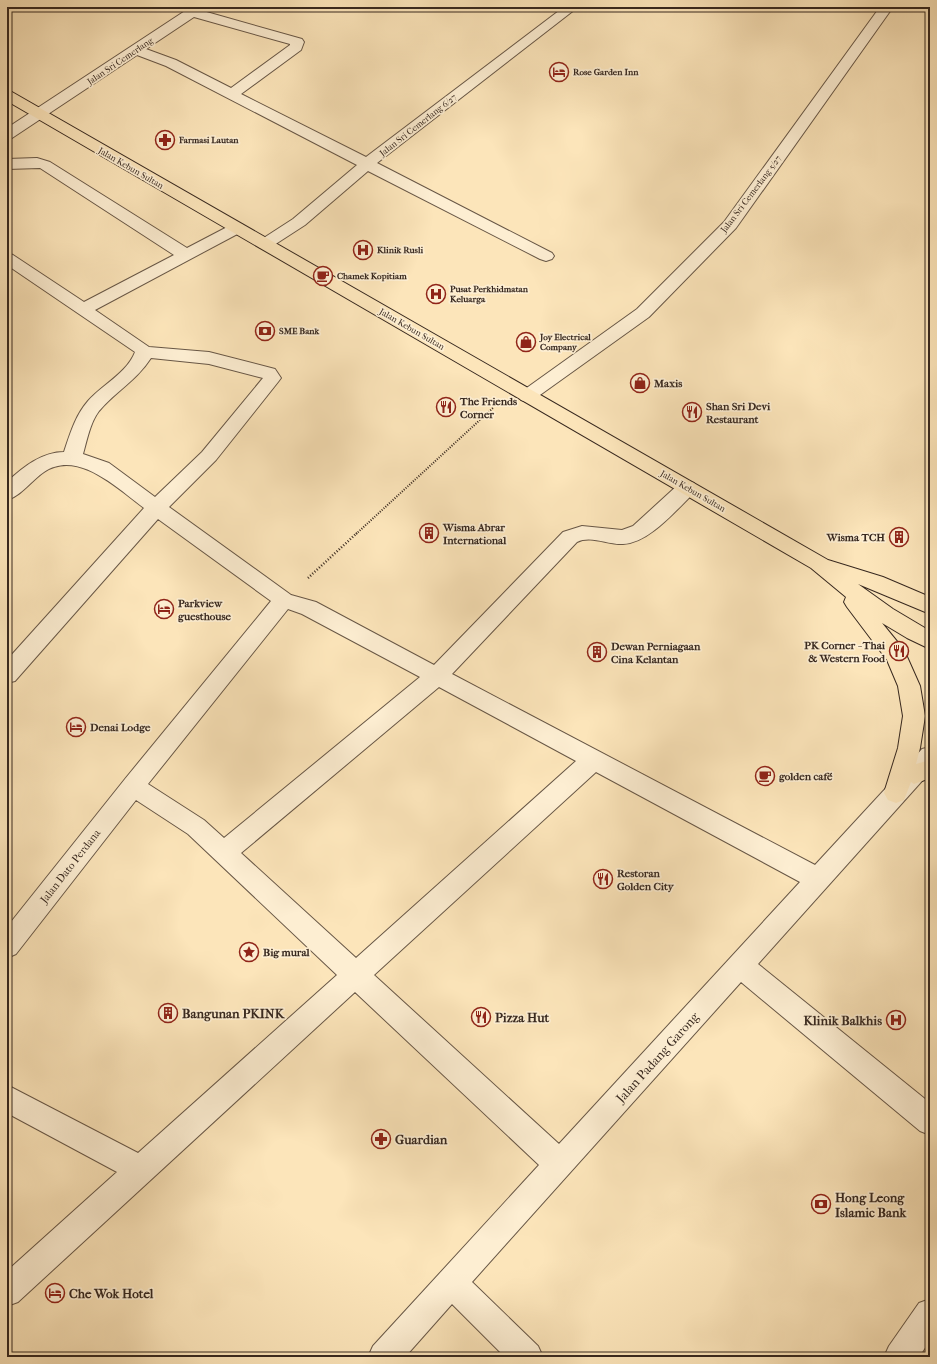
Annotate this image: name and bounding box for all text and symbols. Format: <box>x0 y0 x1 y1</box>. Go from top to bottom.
street label: Jalan Sri Cemerlang <box>84 35 155 87</box>
hotel icon: Rose Garden Inn <box>548 61 570 83</box>
place label: Rose Garden Inn <box>573 67 639 77</box>
street label: Jalan Sri Cemerlang 6/27 <box>377 91 459 159</box>
pharmacy icon: Farmasi Lautan <box>154 129 176 151</box>
place label: Farmasi Lautan <box>178 135 239 145</box>
street label: Jalan Kebun Sultan <box>96 145 166 191</box>
street label: Jalan Sri Cemerlang 5/27 <box>718 153 784 235</box>
hospital icon: Klinik Rusli <box>352 239 374 261</box>
place label: Klinik Rusli <box>377 245 423 255</box>
cafe icon: Chamek Kopitiam <box>312 265 334 287</box>
place label: Chamek Kopitiam <box>337 271 407 282</box>
hospital icon: Pusat Perkhidmatan Keluarga <box>425 283 447 305</box>
place label: Pusat Perkhidmatan Keluarga <box>450 284 529 305</box>
street label: Jalan Kebun Sultan <box>377 306 447 352</box>
bank icon: SME Bank <box>254 320 276 342</box>
place label: SME Bank <box>279 326 320 336</box>
shop icon: Joy Electrical Company <box>515 331 537 353</box>
place label: Joy Electrical Company <box>539 332 591 353</box>
shop icon: Maxis <box>629 372 651 394</box>
place label: Maxis <box>653 377 682 390</box>
place label: The Friends Corner <box>459 395 517 421</box>
restaurant icon: The Friends Corner <box>435 396 457 418</box>
place label: Shan Sri Devi Restaurant <box>706 400 771 426</box>
restaurant icon: Shan Sri Devi Restaurant <box>681 401 703 423</box>
street label: Jalan Kebun Sultan <box>658 468 728 514</box>
place label: Wisma Abrar International <box>442 521 507 547</box>
building icon: Wisma Abrar International <box>418 522 440 544</box>
building icon: Wisma TCH <box>888 526 910 548</box>
place label: Wisma TCH <box>826 531 885 544</box>
place label: Parkview guesthouse <box>178 597 232 623</box>
hotel icon: Parkview guesthouse <box>153 598 175 620</box>
place label: PK Corner - Thai & Western Food <box>804 639 886 665</box>
place label: Dewan Perniagaan Cina Kelantan <box>610 640 701 666</box>
restaurant icon: PK Corner - Thai & Western Food <box>888 640 910 662</box>
building icon: Dewan Perniagaan Cina Kelantan <box>586 641 608 663</box>
hotel icon: Denai Lodge <box>65 716 87 738</box>
place label: Denai Lodge <box>89 721 151 734</box>
cafe icon: golden café <box>754 765 776 787</box>
place label: golden café <box>779 770 833 783</box>
street label: Jalan Dato Perdana <box>37 826 104 907</box>
place label: Restoran Golden City <box>617 867 675 893</box>
restaurant icon: Restoran Golden City <box>592 868 614 890</box>
place icon: Big mural <box>238 941 260 963</box>
place label: Big mural <box>263 946 311 959</box>
building icon: Bangunan PKINK <box>157 1002 179 1024</box>
place label: Bangunan PKINK <box>182 1006 286 1022</box>
restaurant icon: Pizza Hut <box>470 1006 492 1028</box>
street label: Jalan Padang Garong <box>612 1008 703 1106</box>
hospital icon: Klinik Balkhis <box>885 1009 907 1031</box>
place label: Pizza Hut <box>495 1010 549 1025</box>
place label: Klinik Balkhis <box>804 1013 882 1028</box>
pharmacy icon: Guardian <box>370 1128 392 1150</box>
place label: Guardian <box>395 1132 448 1147</box>
place label: Hong Leong Islamic Bank <box>835 1190 908 1220</box>
bank icon: Hong Leong Islamic Bank <box>810 1193 832 1215</box>
hotel icon: Che Wok Hotel <box>44 1282 66 1304</box>
place label: Che Wok Hotel <box>69 1286 154 1301</box>

